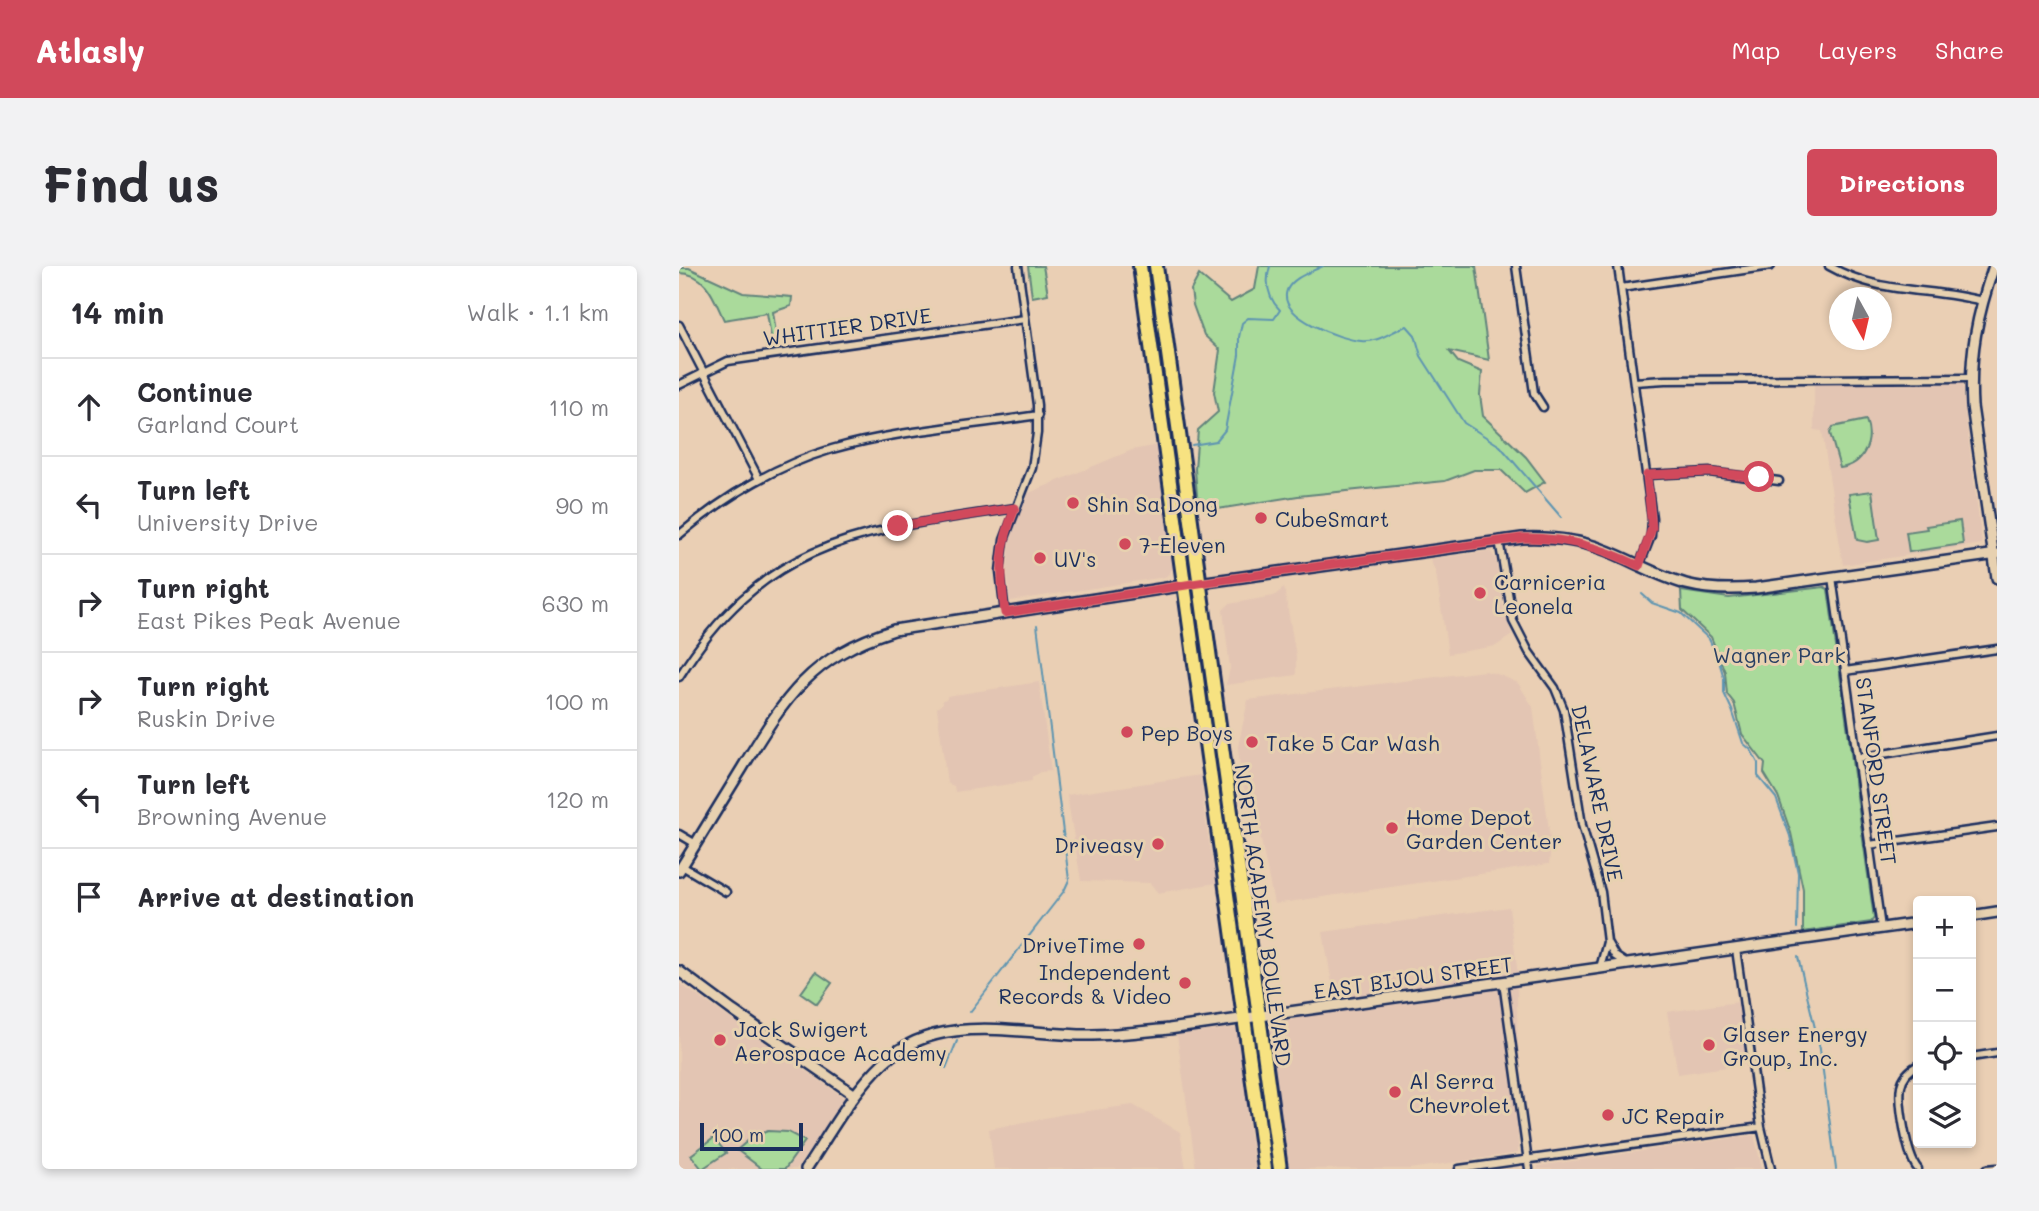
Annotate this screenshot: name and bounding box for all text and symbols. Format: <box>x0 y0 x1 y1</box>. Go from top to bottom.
text: Atlasly <box>35 28 145 71</box>
text: Map <box>1732 34 1780 65</box>
text: Layers <box>1818 34 1897 65</box>
text: Share <box>1935 34 2004 65</box>
button: Directions <box>1807 149 1997 216</box>
text: Find us <box>42 151 220 214</box>
north arrow <box>1829 287 1892 350</box>
text: 14 min <box>70 292 164 332</box>
text: Walk · 1.1 km <box>466 297 609 327</box>
street label: WHITTIER DRIVE <box>761 301 933 351</box>
text: Continue <box>137 375 253 409</box>
icon: ahead <box>70 388 108 426</box>
text: 110 m <box>549 392 609 422</box>
text: Garland Court <box>137 409 299 439</box>
route start <box>1743 461 1774 492</box>
text: Turn left <box>137 473 250 507</box>
icon: left <box>70 486 108 524</box>
text: 90 m <box>556 490 609 520</box>
place label: Shin Sa Dong <box>1087 490 1218 517</box>
marker: Shin Sa Dong <box>1065 495 1081 511</box>
place label: CubeSmart <box>1275 505 1389 532</box>
text: University Drive <box>137 507 319 537</box>
route end <box>882 510 913 541</box>
marker: CubeSmart <box>1253 510 1269 526</box>
place label: 7-Eleven <box>1139 531 1226 558</box>
marker: 7-Eleven <box>1117 536 1133 552</box>
place label: UV's <box>1054 545 1096 572</box>
marker: UV's <box>1032 550 1048 566</box>
place label: Carniceria Leonela <box>1494 568 1606 619</box>
text: Turn right <box>137 571 270 605</box>
icon: right <box>70 584 108 622</box>
marker: Carniceria Leonela <box>1472 585 1488 601</box>
text: 630 m <box>542 588 609 618</box>
text: East Pikes Peak Avenue <box>137 605 401 635</box>
park label: Wagner Park <box>1712 641 1846 668</box>
text: Turn right <box>137 669 270 703</box>
street label: STANFORD STREET <box>1850 675 1904 867</box>
icon: right <box>70 682 108 720</box>
text: 100 m <box>545 686 609 716</box>
street label: DELAWARE DRIVE <box>1566 702 1630 884</box>
text: Ruskin Drive <box>137 703 276 733</box>
place label: Pep Boys <box>1141 719 1233 746</box>
marker: Pep Boys <box>1119 724 1135 740</box>
place label: Take 5 Car Wash <box>1266 729 1440 756</box>
marker: Take 5 Car Wash <box>1244 734 1260 750</box>
street label: NORTH ACADEMY BOULEVARD <box>1229 762 1299 1068</box>
text: Turn left <box>137 767 250 801</box>
icon: left <box>70 780 108 818</box>
text: 120 m <box>546 784 609 814</box>
text: Browning Avenue <box>137 801 327 831</box>
place label: Home Depot Garden Center <box>1406 803 1562 854</box>
marker: Home Depot Garden Center <box>1384 820 1400 836</box>
place label: Driveasy <box>1054 831 1144 858</box>
marker: Driveasy <box>1150 836 1166 852</box>
icon: arrive <box>70 878 108 916</box>
text: Arrive at destination <box>137 880 414 914</box>
map controls <box>1913 896 1976 1148</box>
button: + <box>1913 896 1976 959</box>
place label: DriveTime <box>1022 931 1125 958</box>
marker: DriveTime <box>1131 936 1147 952</box>
street label: EAST BIJOU STREET <box>1312 950 1514 1004</box>
place label: Independent Records & Video <box>998 958 1171 1009</box>
button: − <box>1913 959 1976 1022</box>
marker: Independent Records & Video <box>1177 975 1193 991</box>
place label: Jack Swigert Aerospace Academy <box>734 1015 947 1066</box>
place label: Glaser Energy Group, Inc. <box>1723 1020 1868 1071</box>
button: locate <box>1913 1022 1976 1085</box>
marker: Jack Swigert Aerospace Academy <box>712 1032 728 1048</box>
marker: Glaser Energy Group, Inc. <box>1701 1037 1717 1053</box>
place label: Al Serra Chevrolet <box>1409 1067 1510 1118</box>
marker: Al Serra Chevrolet <box>1387 1084 1403 1100</box>
button: layers <box>1913 1085 1976 1148</box>
place label: JC Repair <box>1622 1102 1725 1129</box>
marker: JC Repair <box>1600 1107 1616 1123</box>
scale bar <box>700 1120 803 1152</box>
text: 100 m <box>711 1122 764 1147</box>

